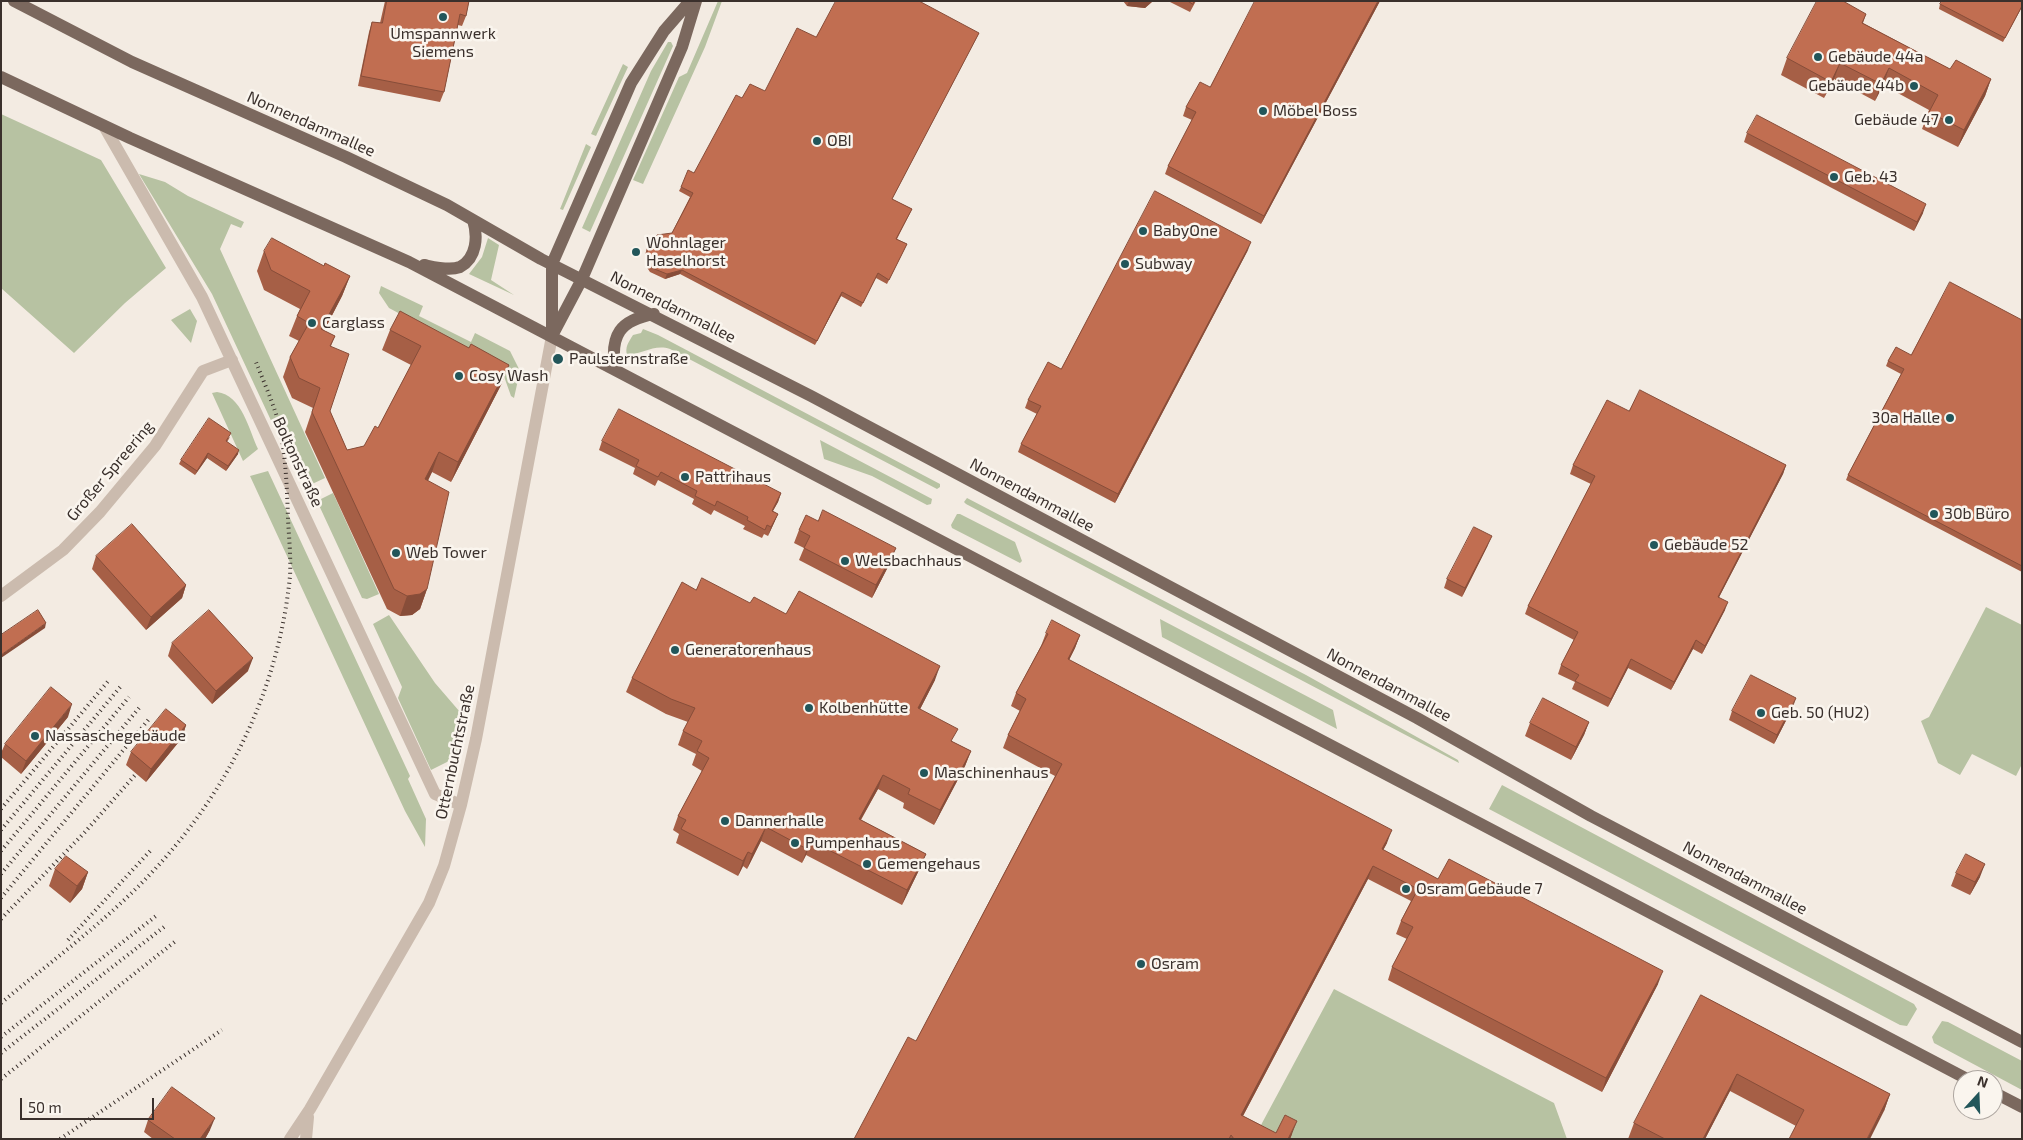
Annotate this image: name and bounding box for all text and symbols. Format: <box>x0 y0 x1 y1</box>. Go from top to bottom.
marker: Umspannwerk Siemens <box>437 11 449 23</box>
place label: Umspannwerk Siemens <box>390 24 496 62</box>
place label: Gebäude 44a <box>1828 47 1923 67</box>
marker: Gebäude 44a <box>1812 51 1824 63</box>
place label: Gebäude 44b <box>1808 76 1904 96</box>
marker: Gebäude 44b <box>1908 80 1920 92</box>
street label: Nonnendammallee <box>244 87 378 161</box>
place label: Möbel Boss <box>1273 101 1357 121</box>
marker: Möbel Boss <box>1257 105 1269 117</box>
place label: Gebäude 47 <box>1854 110 1939 130</box>
marker: Gebäude 47 <box>1943 114 1955 126</box>
place label: OBI <box>827 131 852 151</box>
marker: OBI <box>811 135 823 147</box>
place label: Geb. 43 <box>1844 167 1898 187</box>
marker: Geb. 43 <box>1828 171 1840 183</box>
place label: BabyOne <box>1153 221 1218 241</box>
marker: BabyOne <box>1137 225 1149 237</box>
place label: Wohnlager Haselhorst <box>646 233 726 271</box>
marker: Wohnlager Haselhorst <box>630 246 642 258</box>
place label: Subway <box>1135 254 1193 274</box>
marker: Subway <box>1119 258 1131 270</box>
street label: Nonnendammallee <box>607 267 739 347</box>
place label: Carglass <box>322 313 385 333</box>
marker: Carglass <box>306 317 318 329</box>
place label: Paulsternstraße <box>569 349 688 369</box>
marker: Paulsternstraße <box>551 352 565 366</box>
place label: Cosy Wash <box>469 366 549 386</box>
marker: Cosy Wash <box>453 370 465 382</box>
place label: 30a Halle <box>1872 408 1940 428</box>
marker: 30a Halle <box>1944 412 1956 424</box>
street label: Boltonstraße <box>269 414 327 510</box>
street label: Großer Spreering <box>62 417 158 525</box>
street label: Nonnendammallee <box>966 454 1098 536</box>
place label: Pattrihaus <box>695 467 771 487</box>
marker: Pattrihaus <box>679 471 691 483</box>
place label: 30b Büro <box>1944 504 2010 524</box>
marker: 30b Büro <box>1928 508 1940 520</box>
place label: Gebäude 52 <box>1664 535 1749 555</box>
marker: Gebäude 52 <box>1648 539 1660 551</box>
place label: Web Tower <box>406 543 487 563</box>
marker: Web Tower <box>390 547 402 559</box>
place label: Welsbachhaus <box>855 551 962 571</box>
marker: Welsbachhaus <box>839 555 851 567</box>
place label: Generatorenhaus <box>685 640 811 660</box>
marker: Generatorenhaus <box>669 644 681 656</box>
street label: Nonnendammallee <box>1323 644 1455 726</box>
street label: Otternbuchtstraße <box>431 683 479 821</box>
place label: Kolbenhütte <box>819 698 908 718</box>
marker: Kolbenhütte <box>803 702 815 714</box>
place label: Geb. 50 (HU2) <box>1771 703 1869 723</box>
marker: Geb. 50 (HU2) <box>1755 707 1767 719</box>
place label: Nassaschegebäude <box>45 726 186 746</box>
marker: Nassaschegebäude <box>29 730 41 742</box>
place label: Maschinenhaus <box>934 763 1049 783</box>
marker: Maschinenhaus <box>918 767 930 779</box>
place label: Dannerhalle <box>735 811 824 831</box>
marker: Dannerhalle <box>719 815 731 827</box>
place label: Pumpenhaus <box>805 833 900 853</box>
marker: Pumpenhaus <box>789 837 801 849</box>
street label: Nonnendammallee <box>1679 837 1811 919</box>
place label: Gemengehaus <box>877 854 980 874</box>
marker: Gemengehaus <box>861 858 873 870</box>
place label: Osram Gebäude 7 <box>1416 879 1543 899</box>
marker: Osram Gebäude 7 <box>1400 883 1412 895</box>
place label: Osram <box>1151 954 1199 974</box>
marker: Osram <box>1135 958 1147 970</box>
north arrow <box>1953 1070 2003 1120</box>
text: N <box>1975 1072 1991 1091</box>
scale bar <box>22 1088 156 1120</box>
text: 50 m <box>28 1098 62 1116</box>

